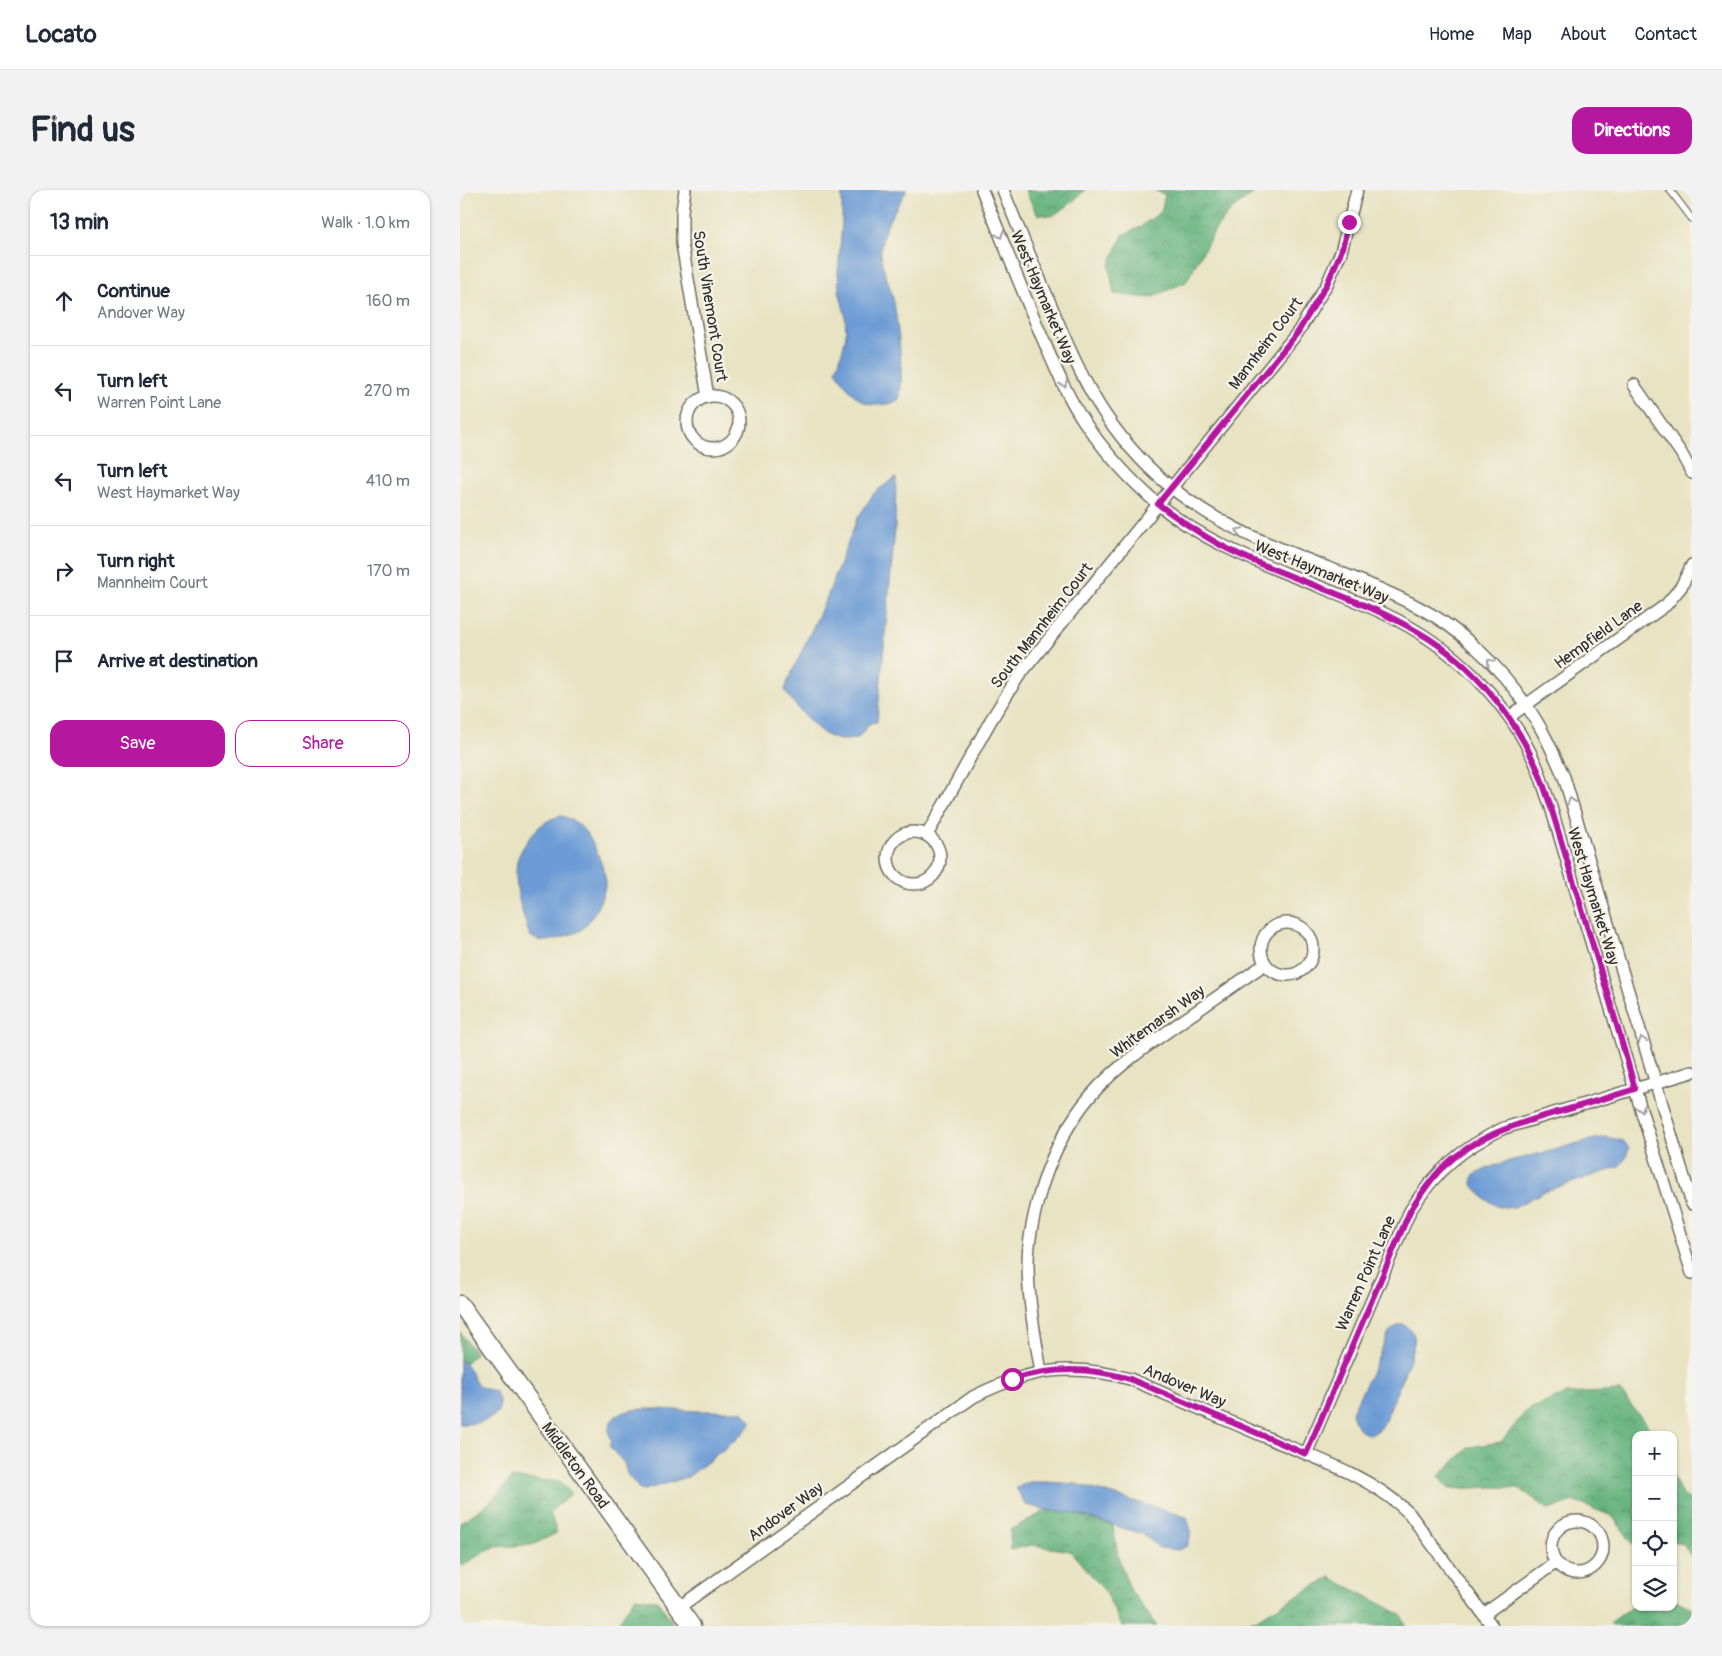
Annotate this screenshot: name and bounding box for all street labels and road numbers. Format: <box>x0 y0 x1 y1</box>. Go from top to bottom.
street label: West Haymarket Way <box>1006 228 1080 367</box>
street label: South Vinemont Court <box>688 229 732 384</box>
street label: Mannheim Court <box>1224 293 1307 394</box>
street label: West Haymarket Way <box>1252 536 1392 608</box>
street label: South Mannheim Court <box>986 558 1097 693</box>
street label: Hempfield Lane <box>1551 596 1647 674</box>
street label: West Haymarket Way <box>1563 825 1624 968</box>
street label: Whitemarsh Way <box>1106 981 1209 1063</box>
street label: Warren Point Lane <box>1332 1213 1400 1334</box>
street label: Andover Way <box>1140 1360 1229 1412</box>
street label: Middleton Road <box>537 1418 613 1513</box>
street label: Andover Way <box>744 1478 827 1546</box>

